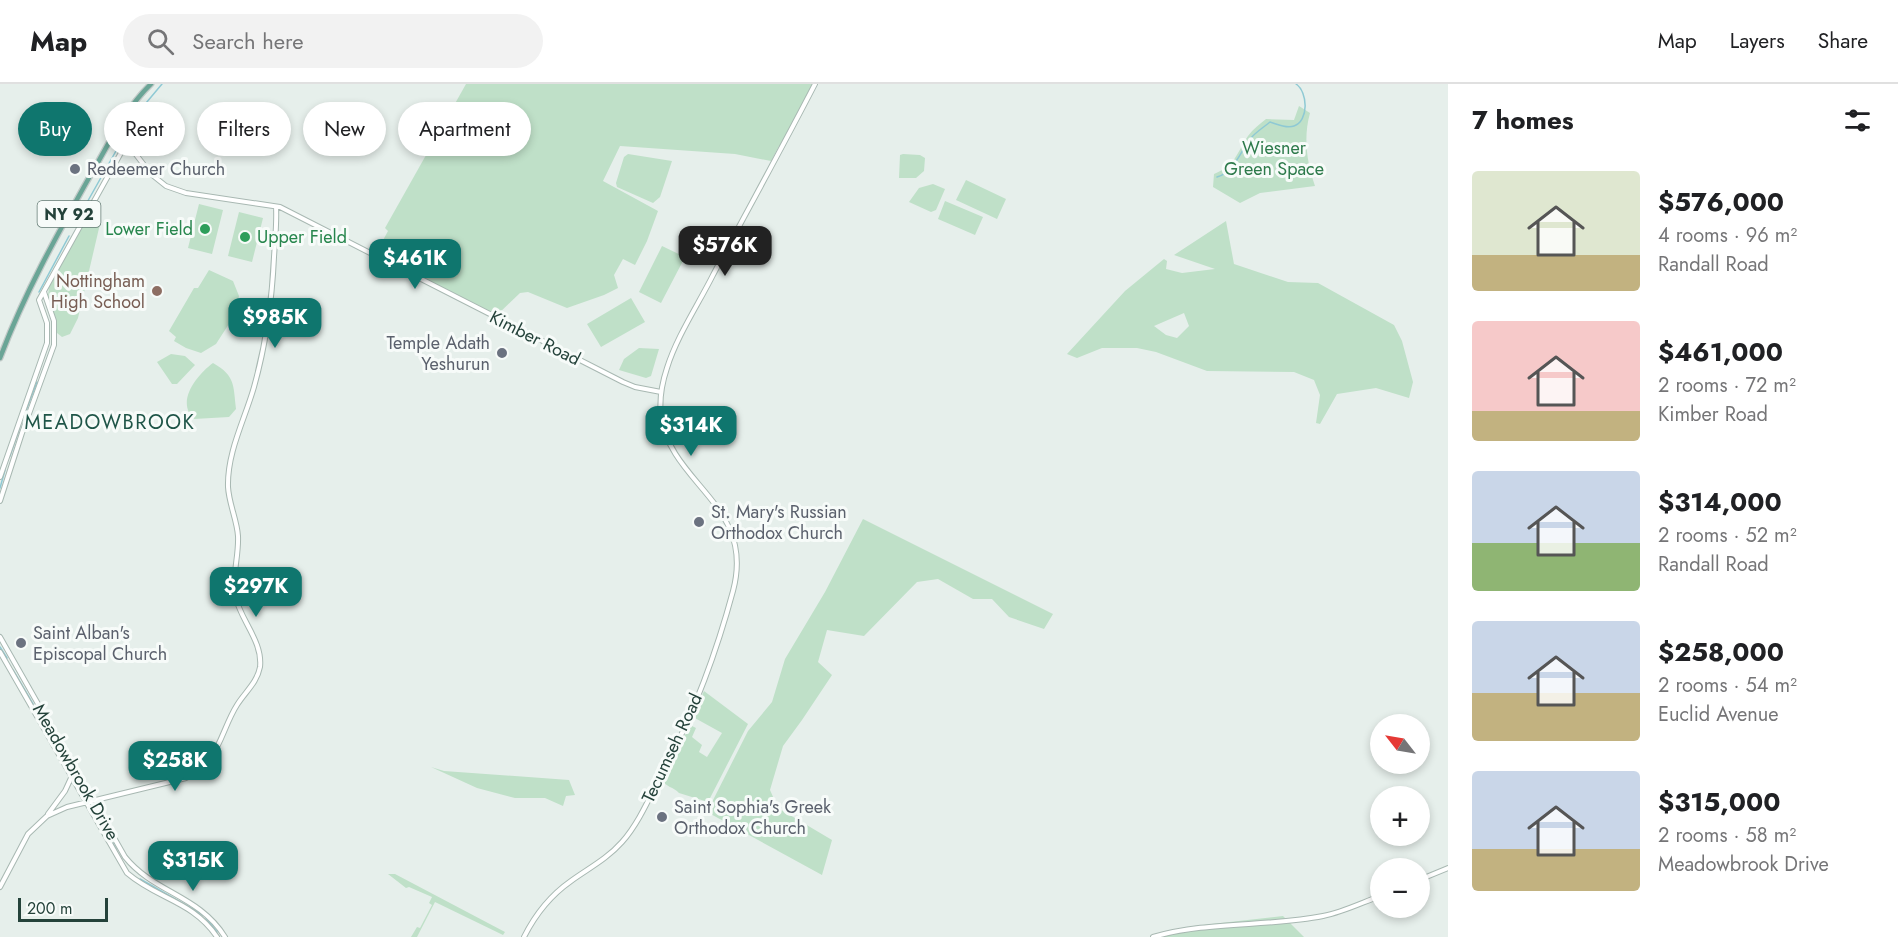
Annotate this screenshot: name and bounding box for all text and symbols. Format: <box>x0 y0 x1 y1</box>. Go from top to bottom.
search box <box>123 14 543 68</box>
text: Map <box>30 21 87 62</box>
icon: search <box>144 25 177 58</box>
text: Search here <box>192 25 304 57</box>
text: Map <box>1658 26 1697 56</box>
text: Layers <box>1730 26 1785 56</box>
text: Share <box>1818 26 1868 56</box>
text: 7 homes <box>1472 101 1574 139</box>
chip: Buy <box>18 102 92 156</box>
chip: Rent <box>104 102 185 156</box>
chip: Filters <box>197 102 291 156</box>
chip: New <box>303 102 386 156</box>
chip: Apartment <box>398 102 531 156</box>
icon: filters <box>1841 104 1874 137</box>
park label: Wiesner Green Space <box>1224 135 1324 182</box>
place label: Redeemer Church <box>87 156 225 182</box>
marker: Redeemer Church <box>68 162 82 176</box>
text: $576,000 <box>1658 183 1784 221</box>
icon: home <box>1520 195 1592 267</box>
road number: NY 92 <box>38 201 100 227</box>
place label: Lower Field <box>105 216 193 242</box>
text: 4 rooms · 96 m² <box>1658 221 1797 250</box>
marker: Lower Field <box>198 222 212 236</box>
place label: Upper Field <box>257 224 347 250</box>
pin: $576K <box>683 226 767 277</box>
marker: Upper Field <box>238 230 252 244</box>
text: $576K <box>693 231 757 260</box>
pin: $461K <box>373 239 457 290</box>
text: $461K <box>383 244 447 273</box>
text: Randall Road <box>1658 250 1769 279</box>
place label: Nottingham High School <box>51 268 145 315</box>
marker: Nottingham High School <box>150 284 164 298</box>
pin: $985K <box>233 298 317 349</box>
text: $985K <box>242 303 308 332</box>
street label: Kimber Road <box>485 304 585 372</box>
place label: Temple Adath Yeshurun <box>386 330 490 377</box>
text: $461,000 <box>1658 333 1783 371</box>
icon: home <box>1520 345 1592 417</box>
marker: Temple Adath Yeshurun <box>495 346 509 360</box>
text: 2 rooms · 72 m² <box>1658 371 1796 400</box>
text: Kimber Road <box>1658 400 1768 429</box>
pin: $314K <box>649 406 733 457</box>
district label: MEADOWBROOK <box>25 408 195 437</box>
text: $314K <box>660 411 722 440</box>
text: $314,000 <box>1658 483 1782 521</box>
icon: home <box>1520 495 1592 567</box>
place label: St. Mary's Russian Orthodox Church <box>711 499 847 546</box>
marker: St. Mary's Russian Orthodox Church <box>692 515 706 529</box>
text: 2 rooms · 52 m² <box>1658 521 1797 550</box>
text: Randall Road <box>1658 550 1769 579</box>
pin: $297K <box>214 567 298 618</box>
text: $297K <box>224 572 288 601</box>
place label: Saint Alban's Episcopal Church <box>33 620 167 667</box>
text: $258,000 <box>1658 633 1784 671</box>
marker: Saint Alban's Episcopal Church <box>14 636 28 650</box>
icon: home <box>1520 645 1592 717</box>
text: 2 rooms · 54 m² <box>1658 671 1797 700</box>
street label: Tecumseh Road <box>635 689 709 807</box>
street label: Meadowbrook Drive <box>26 699 126 845</box>
text: Euclid Avenue <box>1658 700 1779 729</box>
north arrow <box>1370 714 1430 774</box>
map controls <box>1370 714 1430 918</box>
pin: $258K <box>133 741 217 792</box>
text: $258K <box>143 746 207 775</box>
text: $315,000 <box>1658 783 1780 821</box>
button: + <box>1370 786 1430 846</box>
place label: Saint Sophia's Greek Orthodox Church <box>674 794 831 841</box>
icon: home <box>1520 795 1592 867</box>
marker: Saint Sophia's Greek Orthodox Church <box>655 810 669 824</box>
text: 2 rooms · 58 m² <box>1658 821 1796 850</box>
pin: $315K <box>151 841 235 892</box>
text: $315K <box>162 846 224 875</box>
text: Meadowbrook Drive <box>1658 850 1829 879</box>
button: − <box>1370 858 1430 918</box>
scale bar <box>18 895 108 922</box>
text: 200 m <box>27 897 73 920</box>

